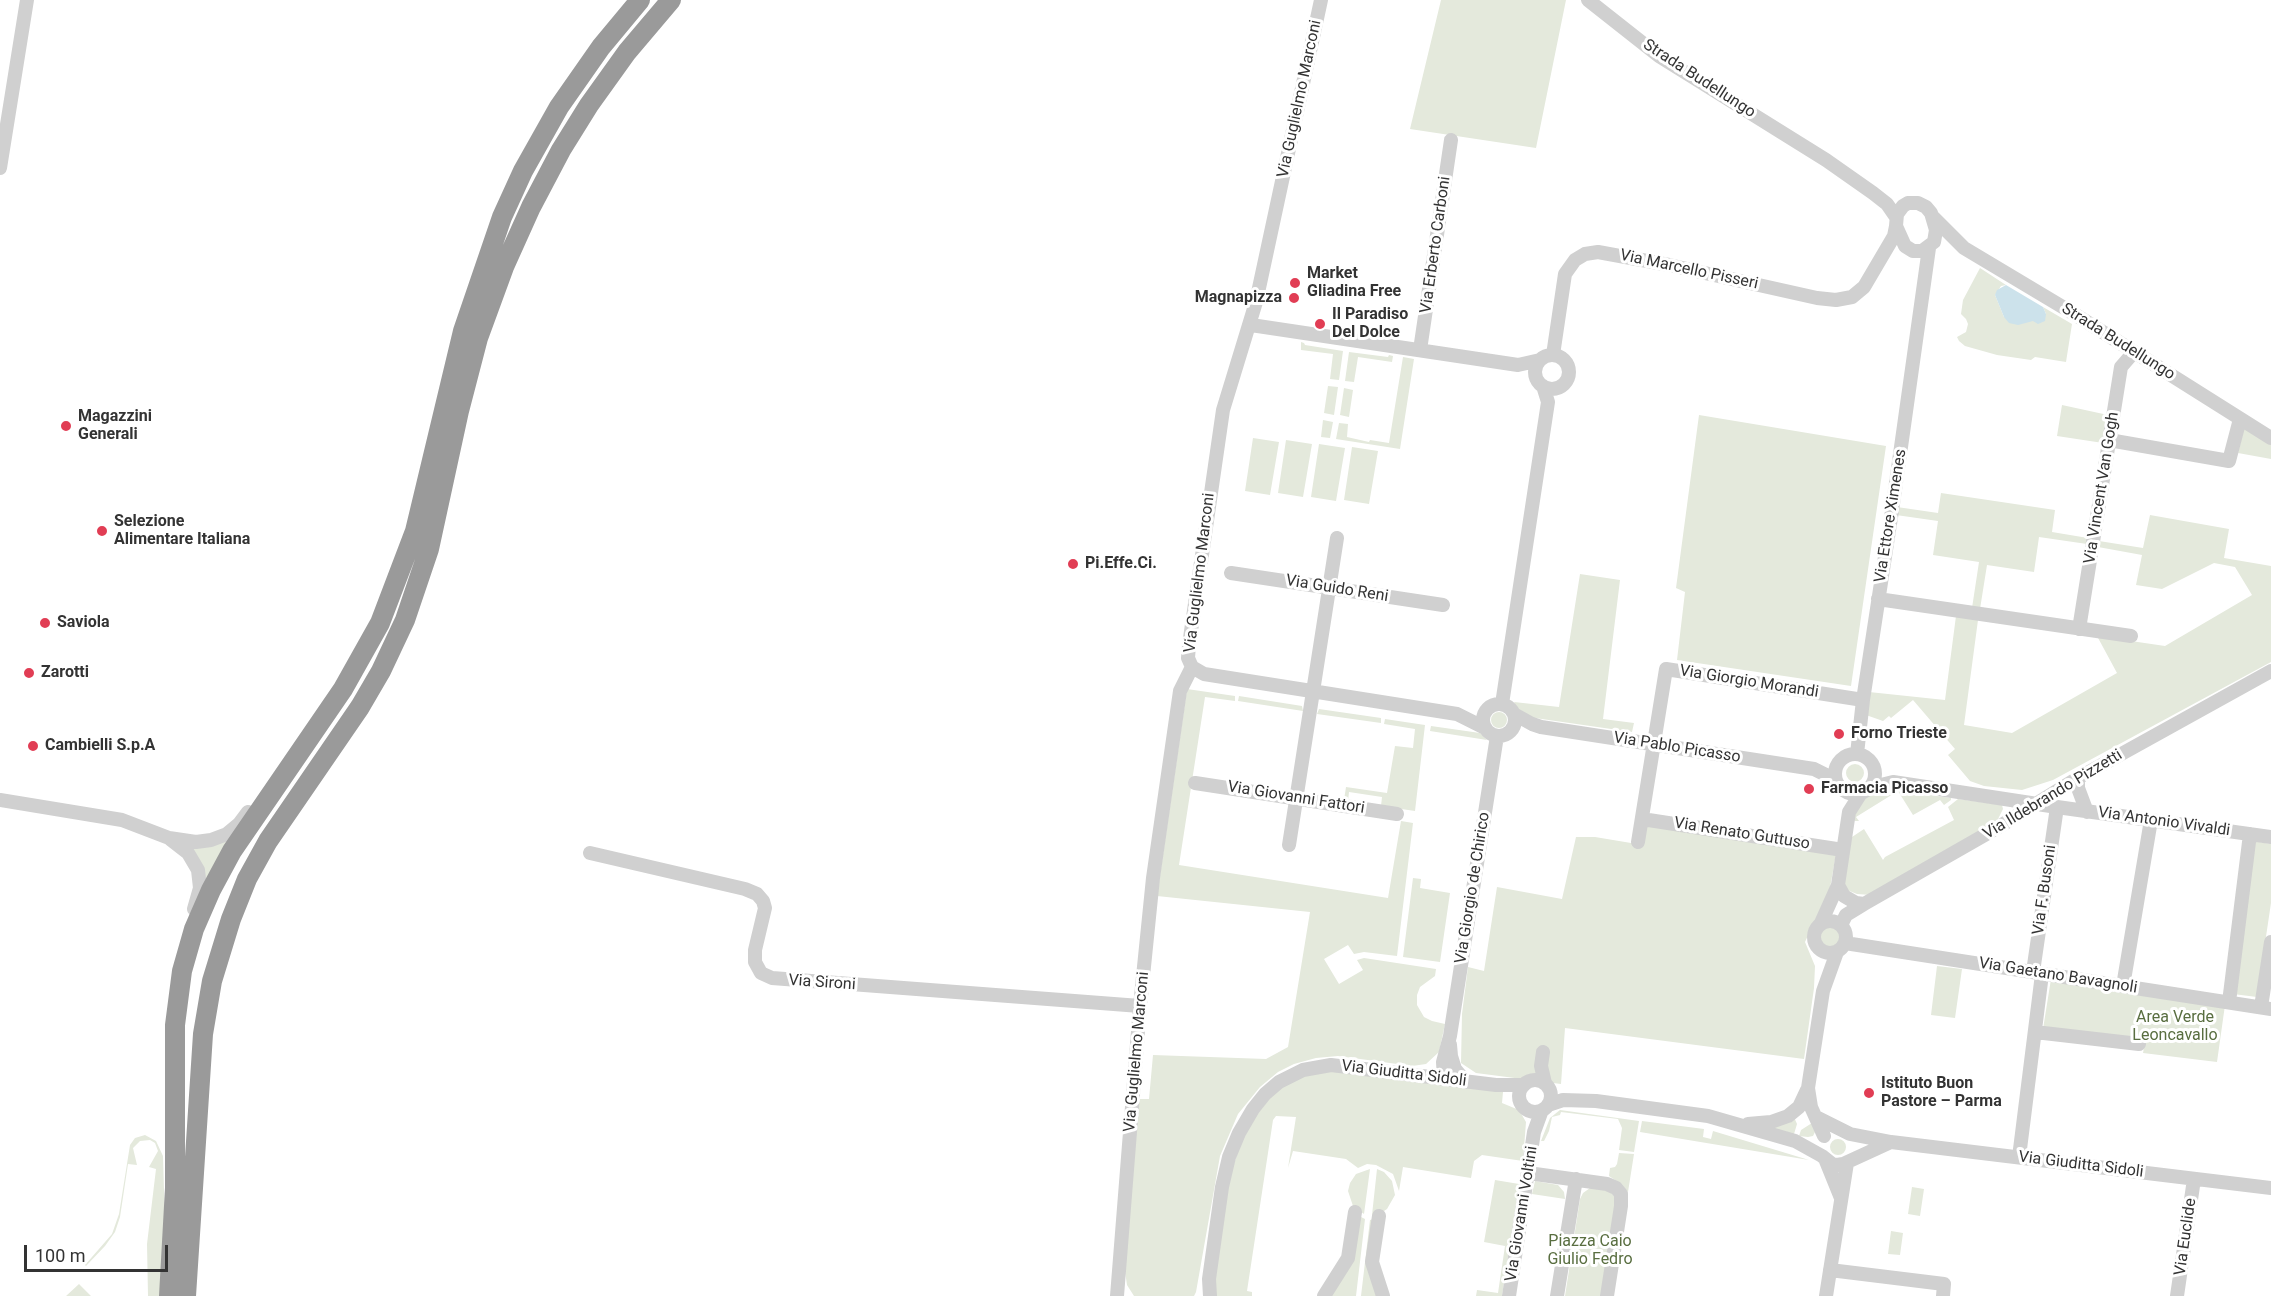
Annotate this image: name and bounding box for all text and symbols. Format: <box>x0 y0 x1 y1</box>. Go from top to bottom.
street label: Via Guglielmo Marconi <box>1274 18 1326 180</box>
street label: Strada Budellungo <box>1639 36 1759 122</box>
street label: Via Erberto Carboni <box>1417 175 1455 315</box>
street label: Via Marcello Pisseri <box>1618 246 1760 294</box>
place label: Market Gliadina Free <box>1307 264 1401 302</box>
marker: Market Gliadina Free <box>1288 276 1302 290</box>
place label: Magnapizza <box>1195 288 1282 308</box>
marker: Magnapizza <box>1287 291 1301 305</box>
street label: Strada Budellungo <box>2058 299 2178 385</box>
place label: Il Paradiso Del Dolce <box>1332 305 1408 343</box>
marker: Il Paradiso Del Dolce <box>1313 317 1327 331</box>
place label: Magazzini Generali <box>78 407 152 445</box>
street label: Via Vincent Van Gogh <box>2080 411 2124 565</box>
marker: Magazzini Generali <box>59 419 73 433</box>
street label: Via Ettore Ximenes <box>1871 448 1911 584</box>
street label: Via Guglielmo Marconi <box>1181 492 1219 654</box>
place label: Selezione Alimentare Italiana <box>114 512 250 550</box>
marker: Selezione Alimentare Italiana <box>95 524 109 538</box>
place label: Pi.Effe.Ci. <box>1085 554 1157 574</box>
marker: Pi.Effe.Ci. <box>1066 557 1080 571</box>
street label: Via Guido Reni <box>1284 571 1390 607</box>
place label: Saviola <box>57 613 109 633</box>
marker: Saviola <box>38 616 52 630</box>
street label: Via Giorgio Morandi <box>1678 662 1820 702</box>
place label: Zarotti <box>41 663 89 683</box>
marker: Zarotti <box>22 666 36 680</box>
place label: Forno Trieste <box>1851 724 1947 744</box>
marker: Forno Trieste <box>1832 727 1846 741</box>
street label: Via Pablo Picasso <box>1612 728 1742 768</box>
place label: Cambielli S.p.A <box>45 736 155 756</box>
marker: Cambielli S.p.A <box>26 739 40 753</box>
street label: Via Ildebrando Pizzetti <box>1980 746 2126 844</box>
street label: Via Giovanni Fattori <box>1226 778 1366 818</box>
place label: Farmacia Picasso <box>1821 779 1948 799</box>
marker: Farmacia Picasso <box>1802 782 1816 796</box>
street label: Via Antonio Vivaldi <box>2097 803 2231 841</box>
street label: Via Giorgio de Chirico <box>1452 811 1494 965</box>
street label: Via Renato Guttuso <box>1673 814 1811 854</box>
street label: Via F. Busoni <box>2029 844 2061 936</box>
street label: Via Gaetano Bavagnoli <box>1977 954 2139 998</box>
street label: Via Sironi <box>788 971 856 995</box>
street label: Via Guglielmo Marconi <box>1120 971 1154 1133</box>
park label: Area Verde Leoncavallo <box>2132 1008 2218 1046</box>
street label: Via Giuditta Sidoli <box>1340 1057 1468 1091</box>
place label: Istituto Buon Pastore – Parma <box>1881 1074 2002 1112</box>
marker: Istituto Buon Pastore – Parma <box>1862 1086 1876 1100</box>
street label: Via Giovanni Voltini <box>1502 1145 1542 1283</box>
street label: Via Giuditta Sidoli <box>2017 1148 2145 1182</box>
street label: Via Euclide <box>2171 1197 2201 1277</box>
park label: Piazza Caio Giulio Fedro <box>1547 1232 1633 1270</box>
scale bar <box>27 1233 171 1271</box>
text: 100 m <box>35 1245 86 1266</box>

